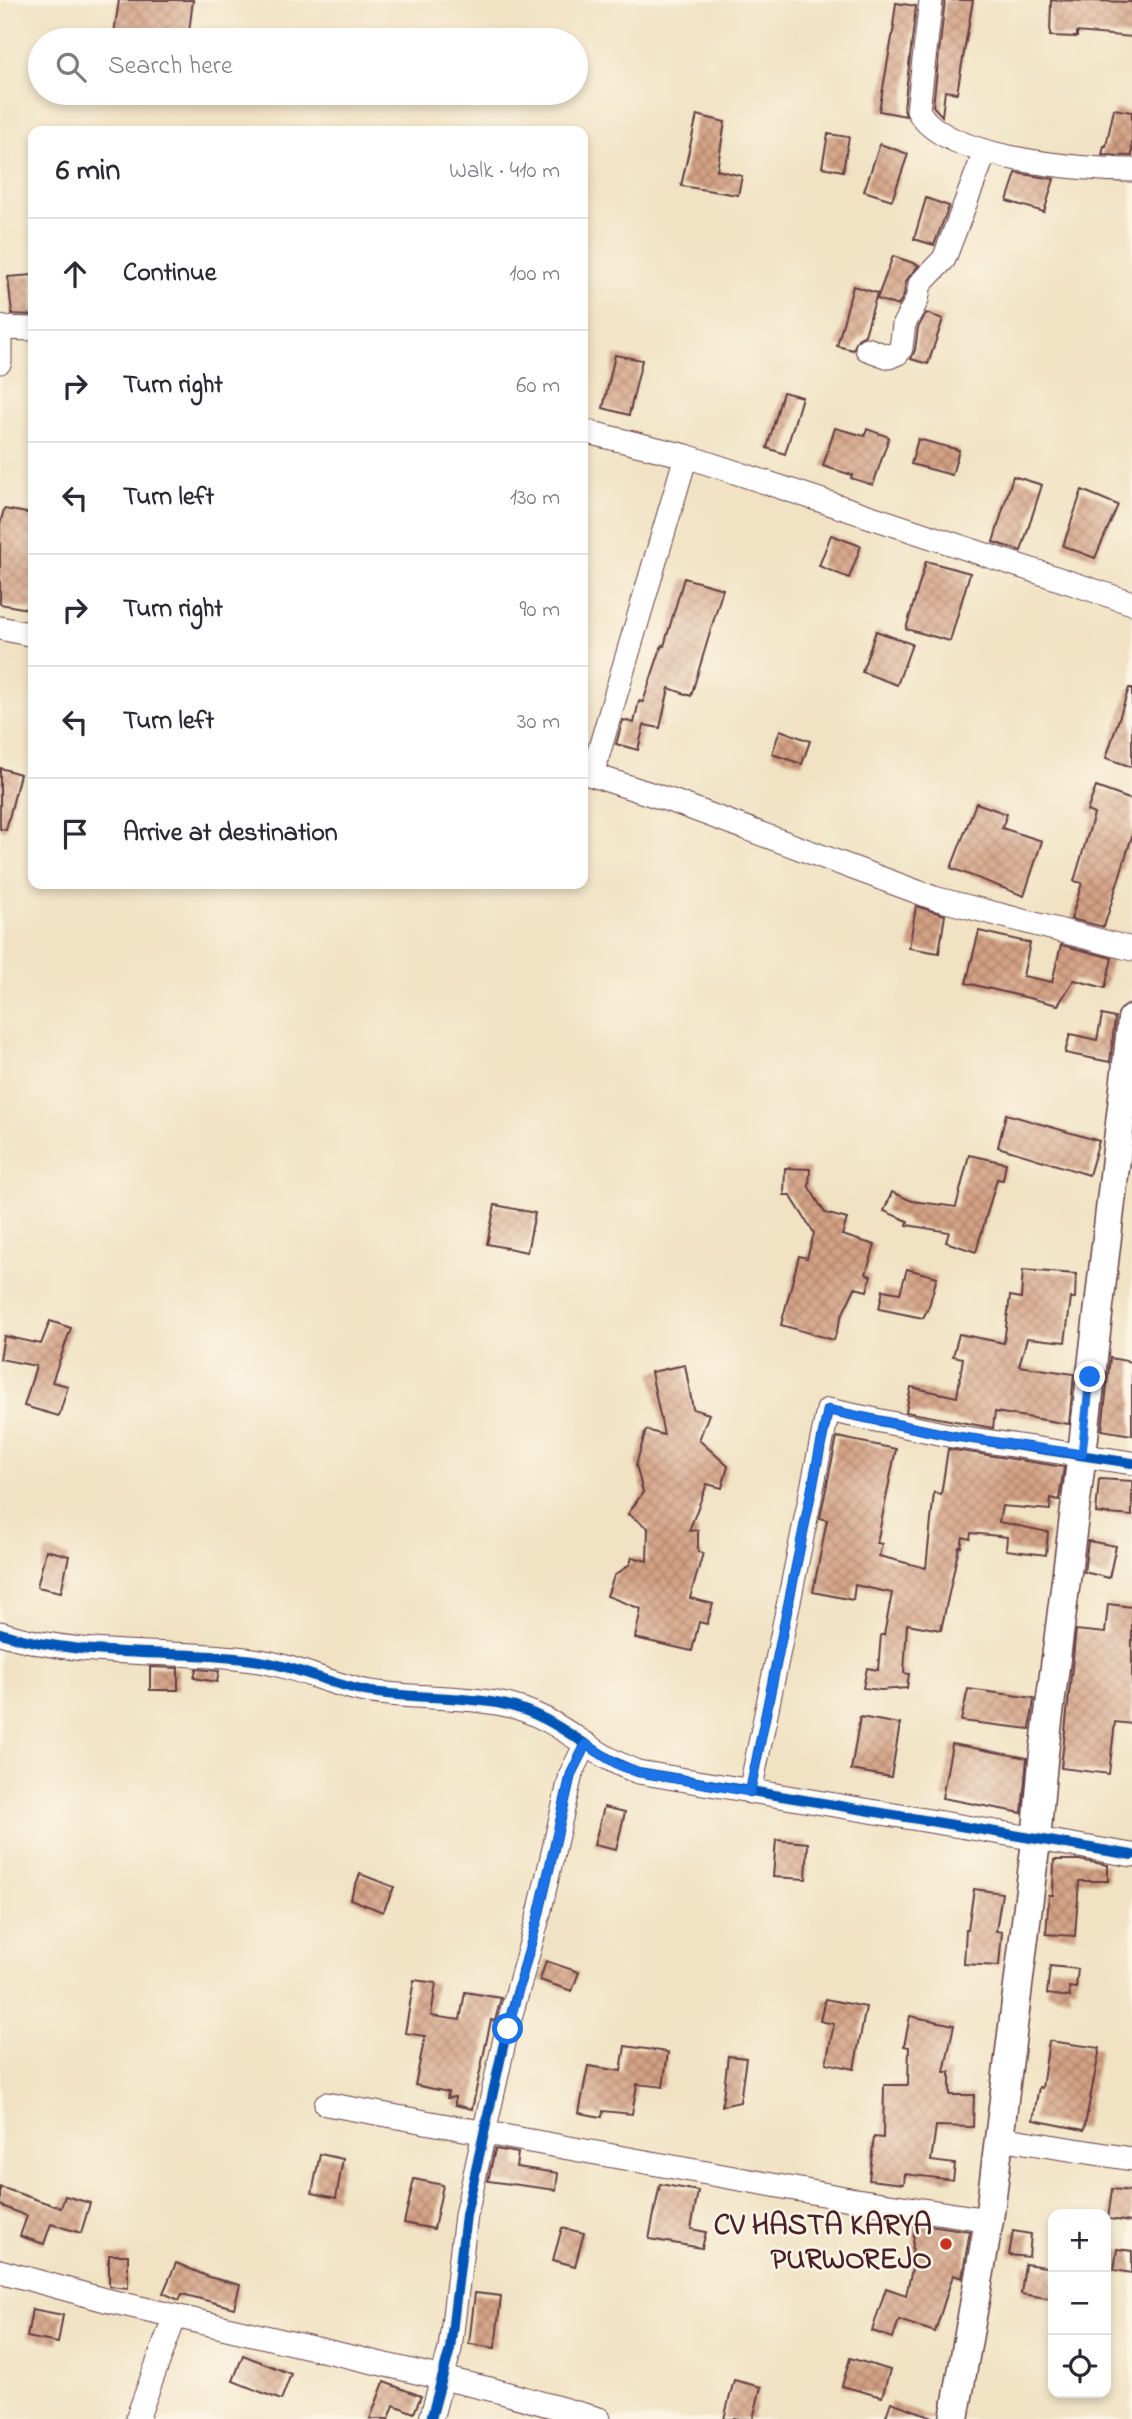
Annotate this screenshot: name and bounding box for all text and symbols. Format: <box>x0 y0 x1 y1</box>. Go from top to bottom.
search box <box>28 28 588 105</box>
icon: search <box>52 48 90 86</box>
text: Search here <box>108 48 233 86</box>
text: 6 min <box>56 150 120 194</box>
text: Walk · 410 m <box>449 155 560 188</box>
icon: ahead <box>56 255 94 293</box>
text: Continue <box>123 255 216 293</box>
text: 100 m <box>509 258 560 291</box>
icon: right <box>56 367 94 405</box>
text: Turn right <box>123 367 223 405</box>
text: 60 m <box>516 370 560 403</box>
icon: left <box>56 479 94 517</box>
text: Turn left <box>123 479 214 517</box>
text: 130 m <box>510 482 560 515</box>
icon: right <box>56 591 94 629</box>
text: Turn right <box>123 591 223 629</box>
text: 90 m <box>520 594 560 627</box>
icon: left <box>56 703 94 741</box>
text: Turn left <box>123 703 214 741</box>
text: 30 m <box>517 706 560 739</box>
icon: arrive <box>56 815 94 853</box>
text: Arrive at destination <box>123 815 338 853</box>
route end <box>1074 1361 1105 1392</box>
route start <box>492 2013 523 2044</box>
place label: CV HASTA KARYA PURWOREJO <box>714 2205 932 2283</box>
map controls <box>1048 2209 1111 2398</box>
button: + <box>1048 2209 1111 2272</box>
marker: CV HASTA KARYA PURWOREJO <box>938 2236 954 2252</box>
button: − <box>1048 2272 1111 2335</box>
button: locate <box>1048 2335 1111 2398</box>

